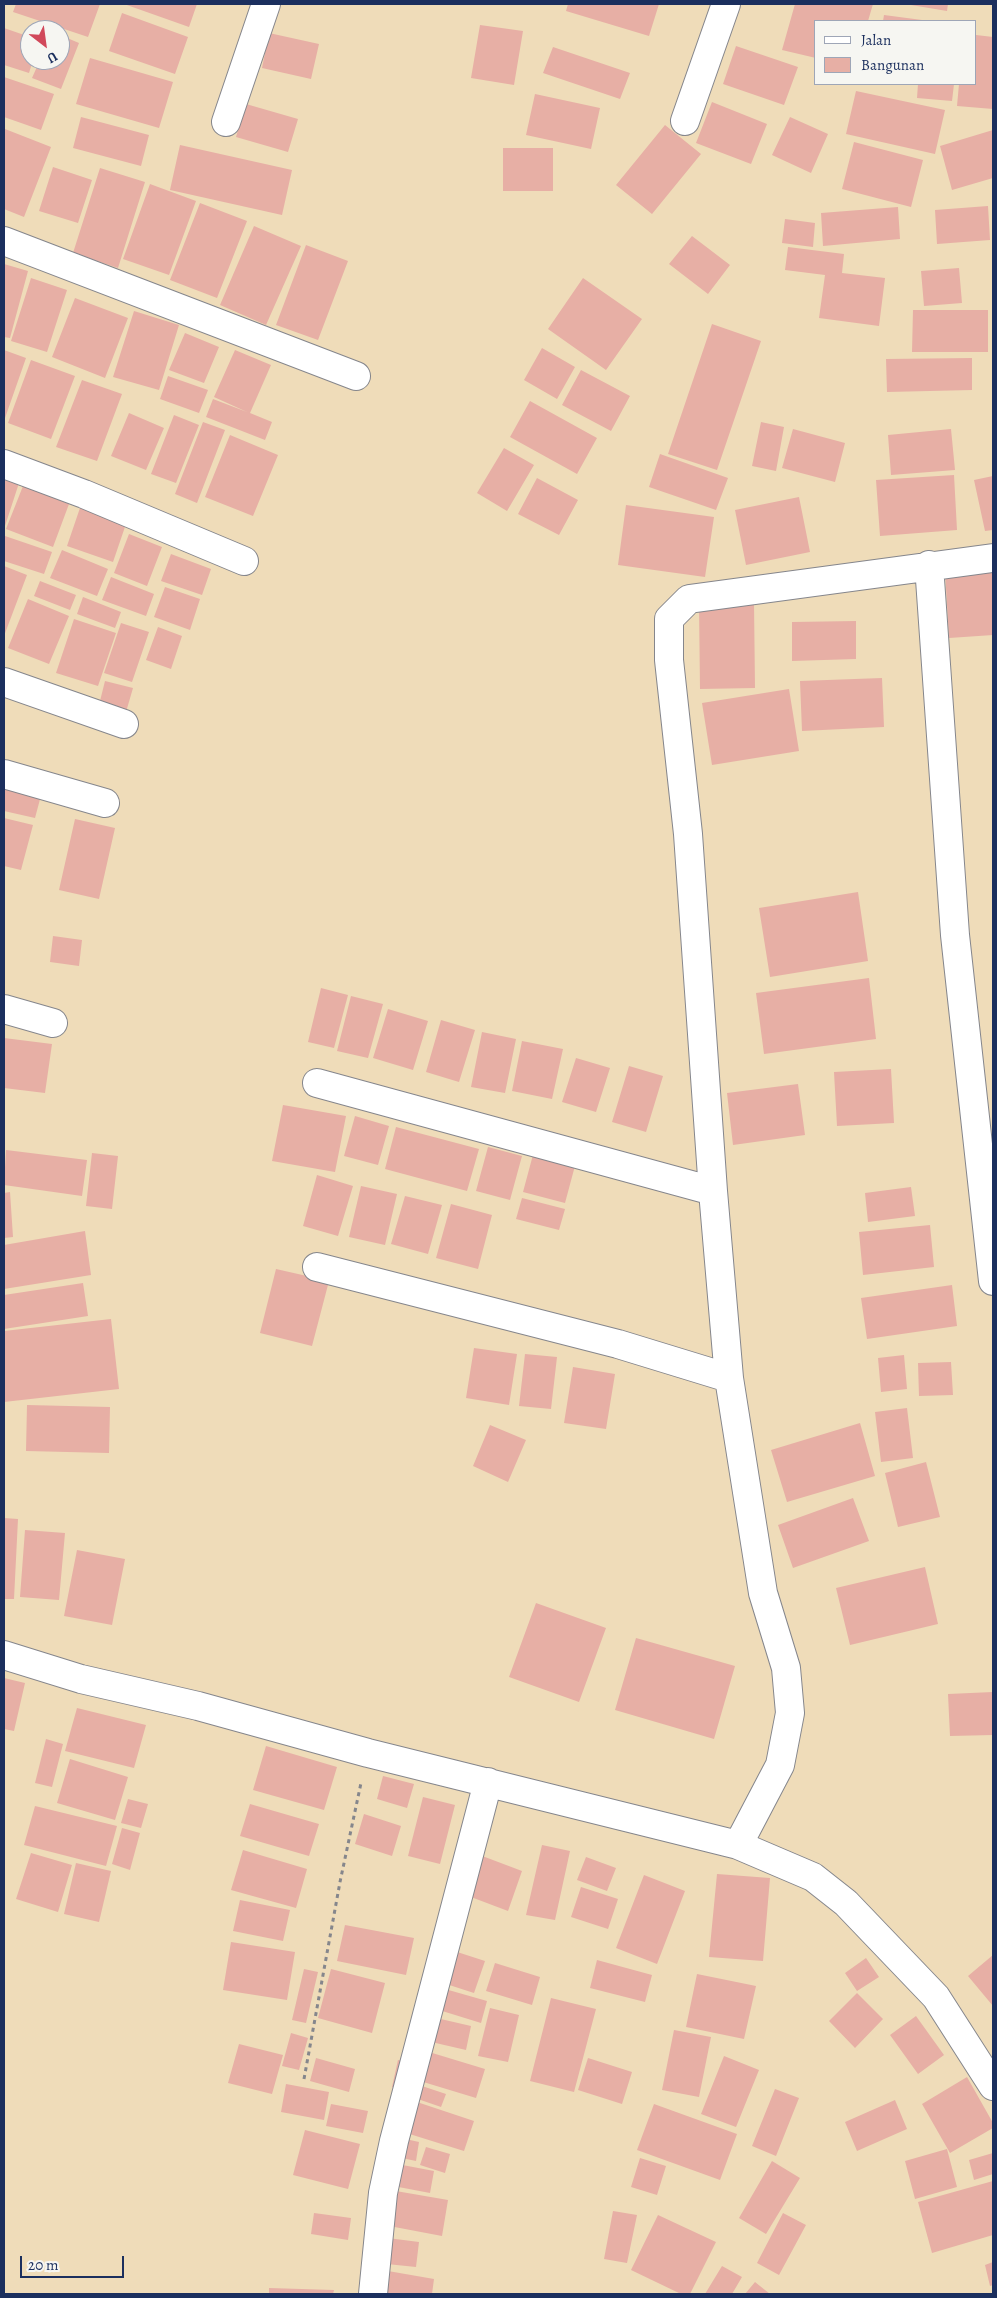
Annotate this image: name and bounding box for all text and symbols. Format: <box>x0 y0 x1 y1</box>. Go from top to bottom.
north arrow <box>20 20 70 70</box>
legend <box>814 20 977 85</box>
text: Jalan <box>861 30 891 50</box>
text: U <box>44 47 61 68</box>
text: Bangunan <box>861 55 924 75</box>
scale bar <box>22 2246 126 2278</box>
text: 20 m <box>28 2255 59 2275</box>

